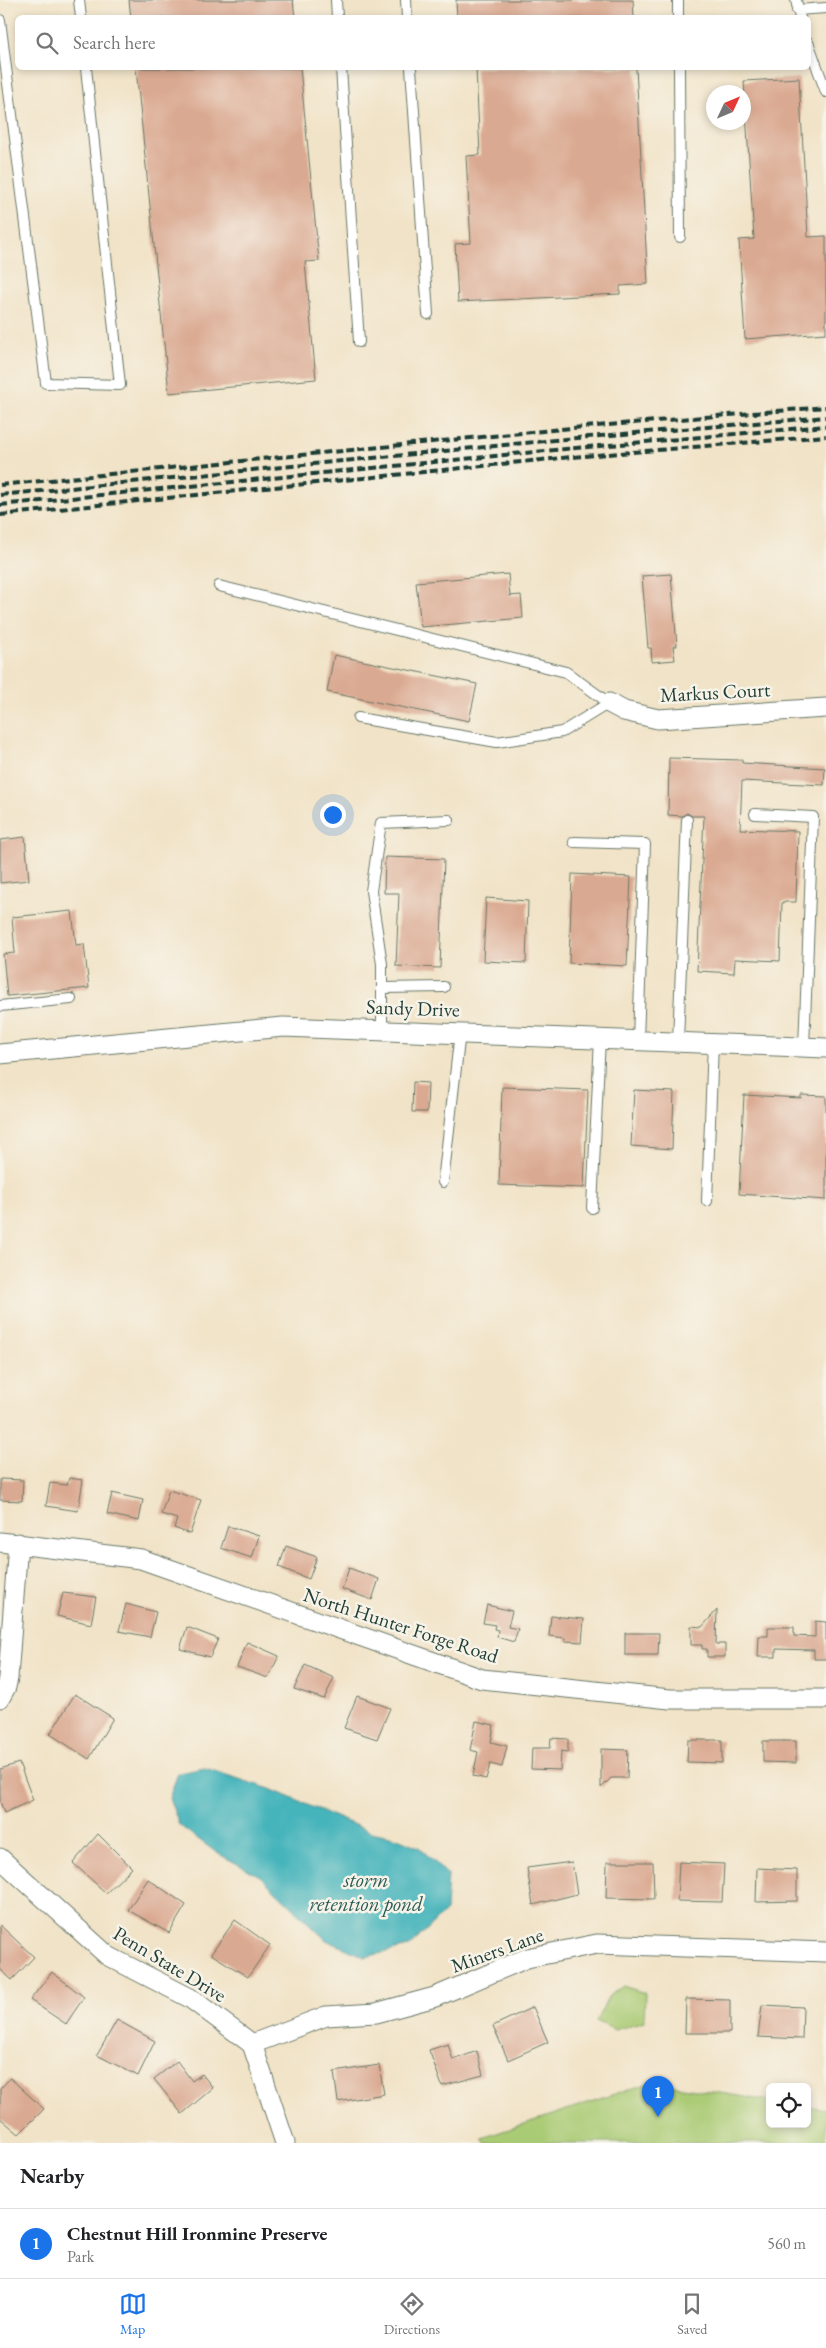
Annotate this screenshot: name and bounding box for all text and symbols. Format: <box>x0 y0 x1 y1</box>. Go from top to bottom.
search box <box>15 15 811 70</box>
icon: search <box>33 29 61 57</box>
text: Search here <box>73 30 155 55</box>
north arrow <box>706 85 751 130</box>
street label: Markus Court <box>659 676 771 708</box>
your location <box>320 802 346 828</box>
street label: Sandy Drive <box>366 993 460 1023</box>
street label: North Hunter Forge Road <box>300 1581 503 1669</box>
water label: storm retention pond <box>309 1866 423 1917</box>
street label: Penn State Drive <box>109 1920 231 2008</box>
street label: Miners Lane <box>447 1921 547 1979</box>
pin: 1 <box>642 2076 674 2117</box>
map controls <box>766 2083 811 2128</box>
button: locate <box>766 2083 811 2128</box>
text: Nearby <box>20 2162 84 2189</box>
text: Chestnut Hill Ironmine Preserve <box>67 2221 327 2246</box>
text: 1 <box>32 2233 40 2254</box>
text: 560 m <box>767 2233 806 2254</box>
text: Park <box>67 2246 94 2267</box>
tab: Map <box>119 2290 147 2338</box>
tab: Directions <box>384 2290 440 2338</box>
tab: Saved <box>677 2290 707 2338</box>

